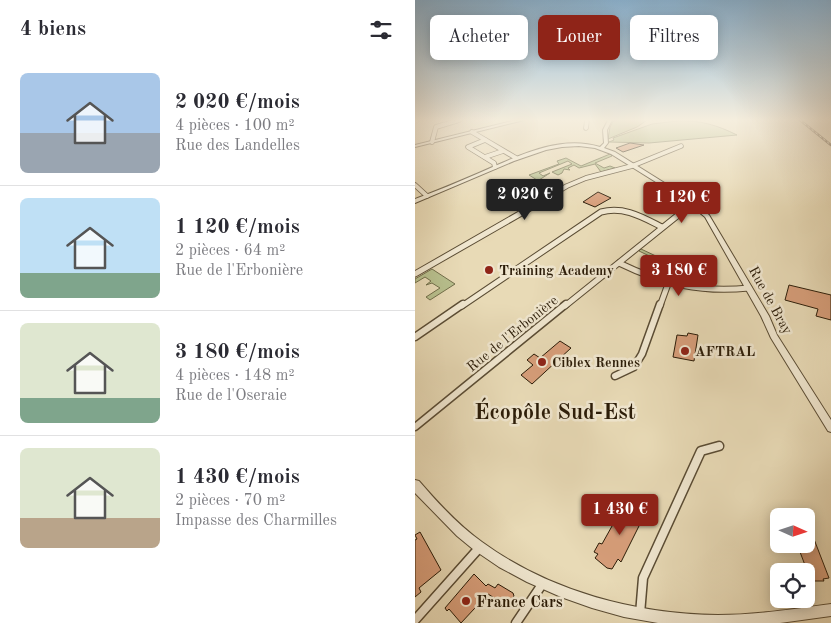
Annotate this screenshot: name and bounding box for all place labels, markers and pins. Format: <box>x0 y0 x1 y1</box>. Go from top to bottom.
pin: 2 020 € <box>479 178 571 221</box>
pin: 1 120 € <box>636 182 728 224</box>
pin: 3 180 € <box>633 254 725 297</box>
marker: Training Academy <box>483 264 495 276</box>
place label: Training Academy <box>499 264 614 278</box>
marker: AFTRAL <box>679 345 691 357</box>
place label: AFTRAL <box>695 345 755 359</box>
marker: Ciblex Rennes <box>536 356 548 368</box>
place label: Ciblex Rennes <box>552 356 640 370</box>
pin: 1 430 € <box>574 494 666 536</box>
marker: France Cars <box>460 595 472 607</box>
place label: France Cars <box>476 595 563 611</box>

